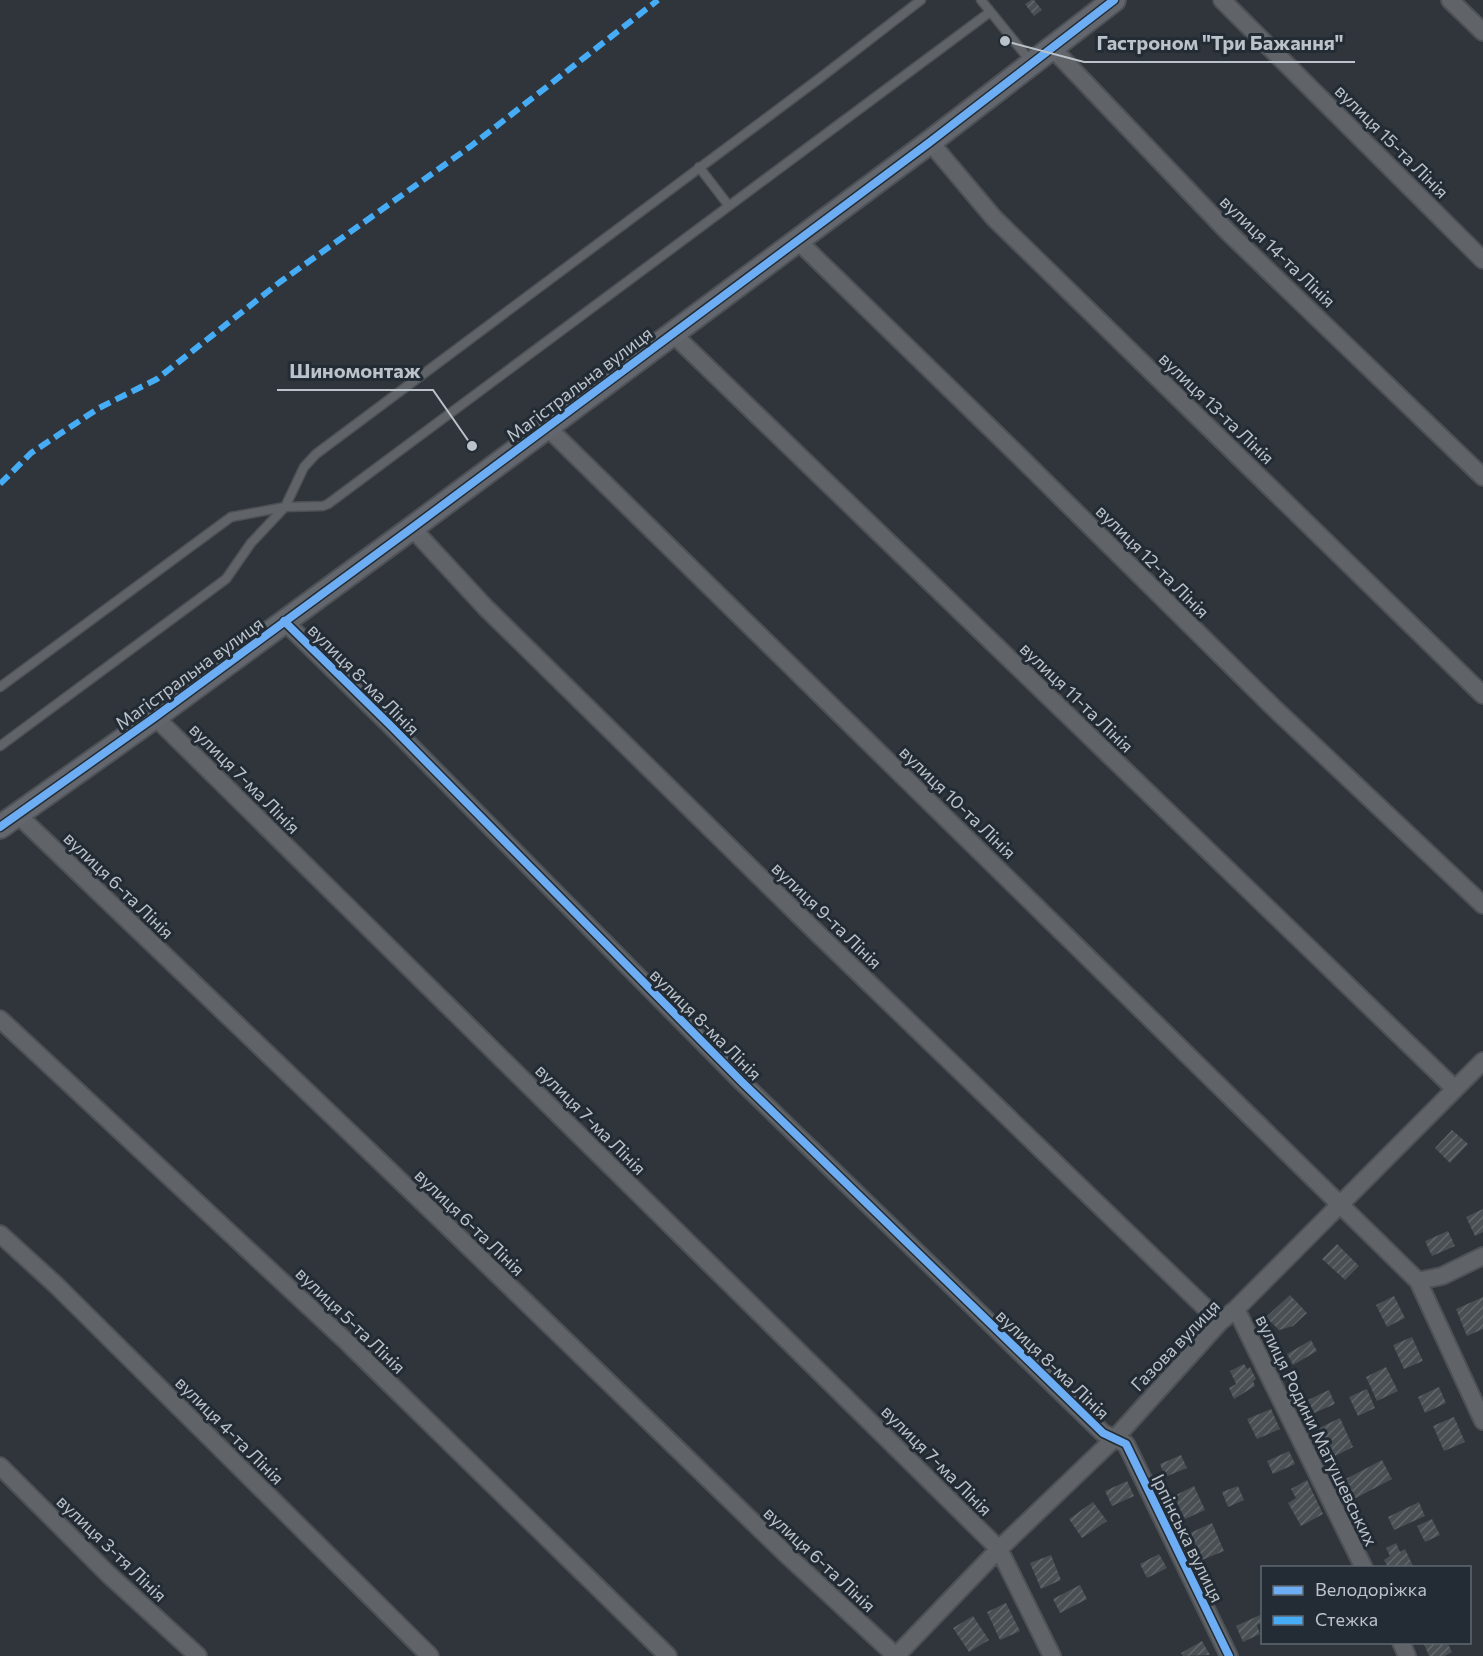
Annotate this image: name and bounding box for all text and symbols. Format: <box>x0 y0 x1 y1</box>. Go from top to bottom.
callout: Гастроном "Три Бажання" <box>1084 24 1355 62</box>
text: Гастроном "Три Бажання" <box>1096 30 1344 54</box>
street label: вулиця 15-та Лінія <box>1331 80 1453 202</box>
street label: вулиця 14-та Лінія <box>1216 190 1340 312</box>
street label: Магістральна вулиця <box>501 322 657 446</box>
street label: вулиця 13-та Лінія <box>1155 347 1279 469</box>
callout: Шиномонтаж <box>277 352 433 390</box>
text: Шиномонтаж <box>289 358 421 382</box>
street label: вулиця 12-та Лінія <box>1092 500 1214 622</box>
street label: Магістральна вулиця <box>111 612 267 734</box>
street label: вулиця 8-ма Лінія <box>304 619 424 739</box>
street label: вулиця 11-та Лінія <box>1016 637 1138 757</box>
street label: вулиця 7-ма Лінія <box>185 718 305 838</box>
street label: вулиця 10-та Лінія <box>895 741 1021 863</box>
street label: вулиця 6-та Лінія <box>59 827 179 943</box>
street label: вулиця 9-та Лінія <box>767 857 887 973</box>
street label: вулиця 8-ма Лінія <box>646 964 766 1084</box>
street label: вулиця 7-ма Лінія <box>531 1059 651 1179</box>
street label: вулиця 6-та Лінія <box>410 1164 530 1280</box>
street label: вулиця 5-та Лінія <box>292 1262 410 1378</box>
street label: Газова вулиця <box>1126 1295 1224 1395</box>
street label: вулиця 8-ма Лінія <box>992 1304 1114 1424</box>
street label: вулиця Родини Матушевських <box>1251 1311 1383 1550</box>
street label: вулиця 4-та Лінія <box>171 1371 289 1489</box>
street label: вулиця 7-ма Лінія <box>877 1400 997 1520</box>
street label: Ірпінська вулиця <box>1147 1470 1229 1606</box>
street label: вулиця 3-тя Лінія <box>53 1490 171 1606</box>
street label: вулиця 6-та Лінія <box>760 1502 880 1616</box>
legend <box>1261 1566 1471 1644</box>
text: Велодоріжка <box>1315 1578 1427 1600</box>
text: Стежка <box>1315 1608 1378 1630</box>

